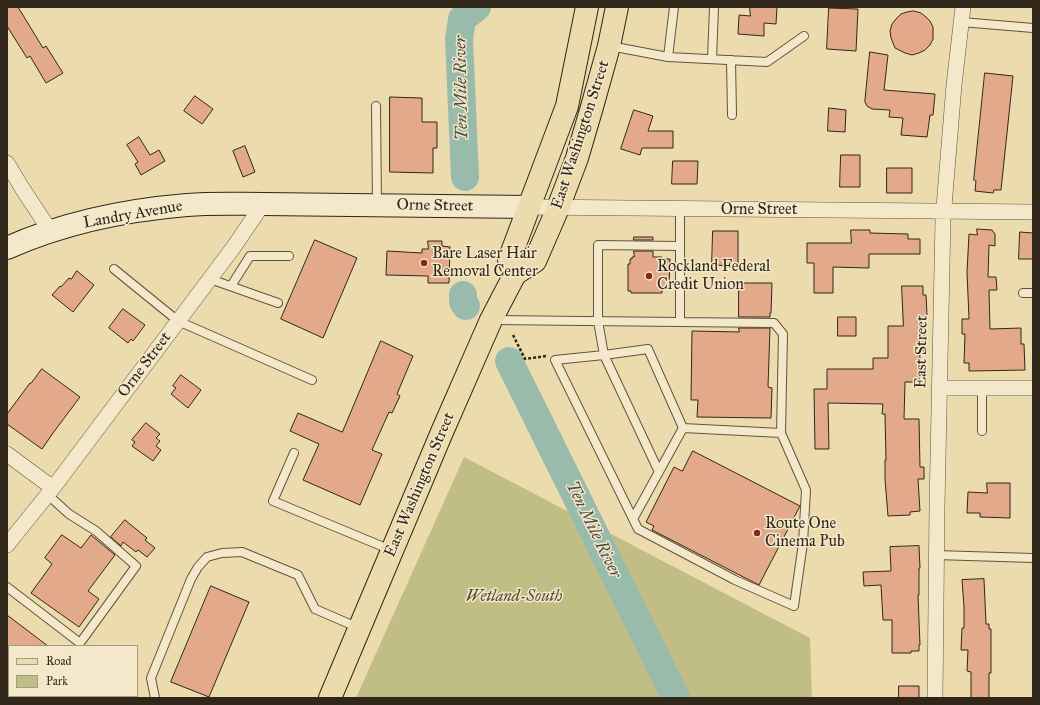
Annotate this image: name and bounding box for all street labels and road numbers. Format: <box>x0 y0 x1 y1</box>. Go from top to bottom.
street label: East Washington Street <box>548 58 614 212</box>
street label: Orne Street <box>396 196 474 216</box>
street label: Landry Avenue <box>82 197 184 233</box>
street label: Orne Street <box>721 200 797 220</box>
street label: East Street <box>912 315 932 389</box>
street label: Orne Street <box>114 329 176 401</box>
street label: East Washington Street <box>381 410 459 560</box>

